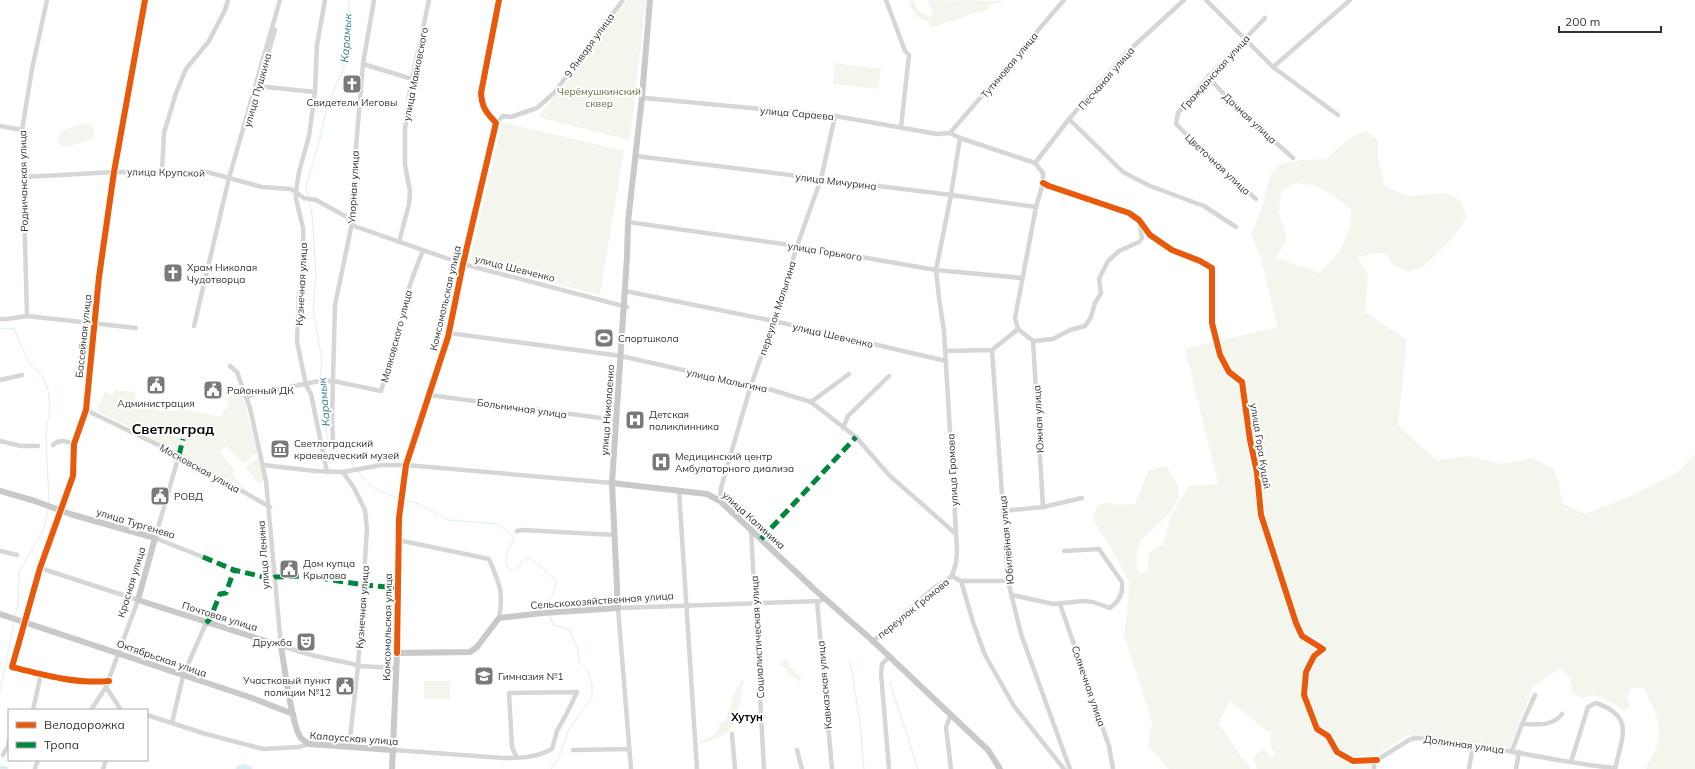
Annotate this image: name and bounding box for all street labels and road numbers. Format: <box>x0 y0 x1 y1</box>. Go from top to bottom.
street label: 9 Января улица <box>562 11 617 80</box>
street label: улица Маяковского <box>400 26 431 122</box>
street label: Тутиновая улица <box>978 30 1041 101</box>
street label: Гражданская улица <box>1178 32 1253 113</box>
street label: Песчаная улица <box>1075 44 1137 113</box>
street label: улица Пушкина <box>241 52 274 129</box>
street label: Дачная улица <box>1220 90 1279 147</box>
street label: улица Сараева <box>760 104 834 123</box>
street label: Родничанская улица <box>16 130 31 232</box>
street label: Цветочная улица <box>1182 131 1253 198</box>
street label: Упорная улица <box>345 150 362 225</box>
street label: улица Крупской <box>127 165 205 180</box>
street label: улица Мичурина <box>795 170 877 193</box>
street label: улица Горького <box>787 239 863 264</box>
street label: Кузнечная улица <box>293 242 310 326</box>
street label: Комсомольская улица <box>427 244 464 352</box>
street label: улица Шевченко <box>473 252 556 285</box>
street label: переулок Малыгина <box>756 259 799 357</box>
street label: Маяковского улица <box>378 288 415 384</box>
street label: Бассейная улица <box>73 294 94 378</box>
street label: улица Шевченко <box>791 320 875 351</box>
street label: улица Николаенко <box>598 364 617 456</box>
street label: улица Малыгина <box>685 366 768 395</box>
street label: Южная улица <box>1030 385 1047 453</box>
street label: Больничная улица <box>476 396 568 421</box>
street label: улица Гора Куцай <box>1247 402 1274 490</box>
street label: улица Громова <box>944 433 961 507</box>
street label: Московская улица <box>157 441 242 496</box>
street label: улица Калинина <box>719 489 788 552</box>
street label: Юбилейная улица <box>996 495 1017 585</box>
street label: улица Тургенева <box>95 505 177 542</box>
street label: улица Ленина <box>255 520 272 590</box>
street label: Красная улица <box>115 545 148 619</box>
street label: Кузнечная улица <box>353 565 372 649</box>
street label: Комсомольская улица <box>380 573 395 681</box>
street label: Социалистическая улица <box>748 575 767 699</box>
street label: переулок Громова <box>875 575 952 641</box>
street label: Сельскохозяйственная улица <box>530 589 674 612</box>
street label: Почтовая улица <box>180 599 259 634</box>
street label: Октябрьская улица <box>115 637 209 680</box>
street label: Кавказская улица <box>814 640 835 730</box>
street label: Солнечная улица <box>1069 644 1108 728</box>
street label: Калаусская улица <box>309 729 399 748</box>
street label: Долинная улица <box>1423 732 1505 757</box>

